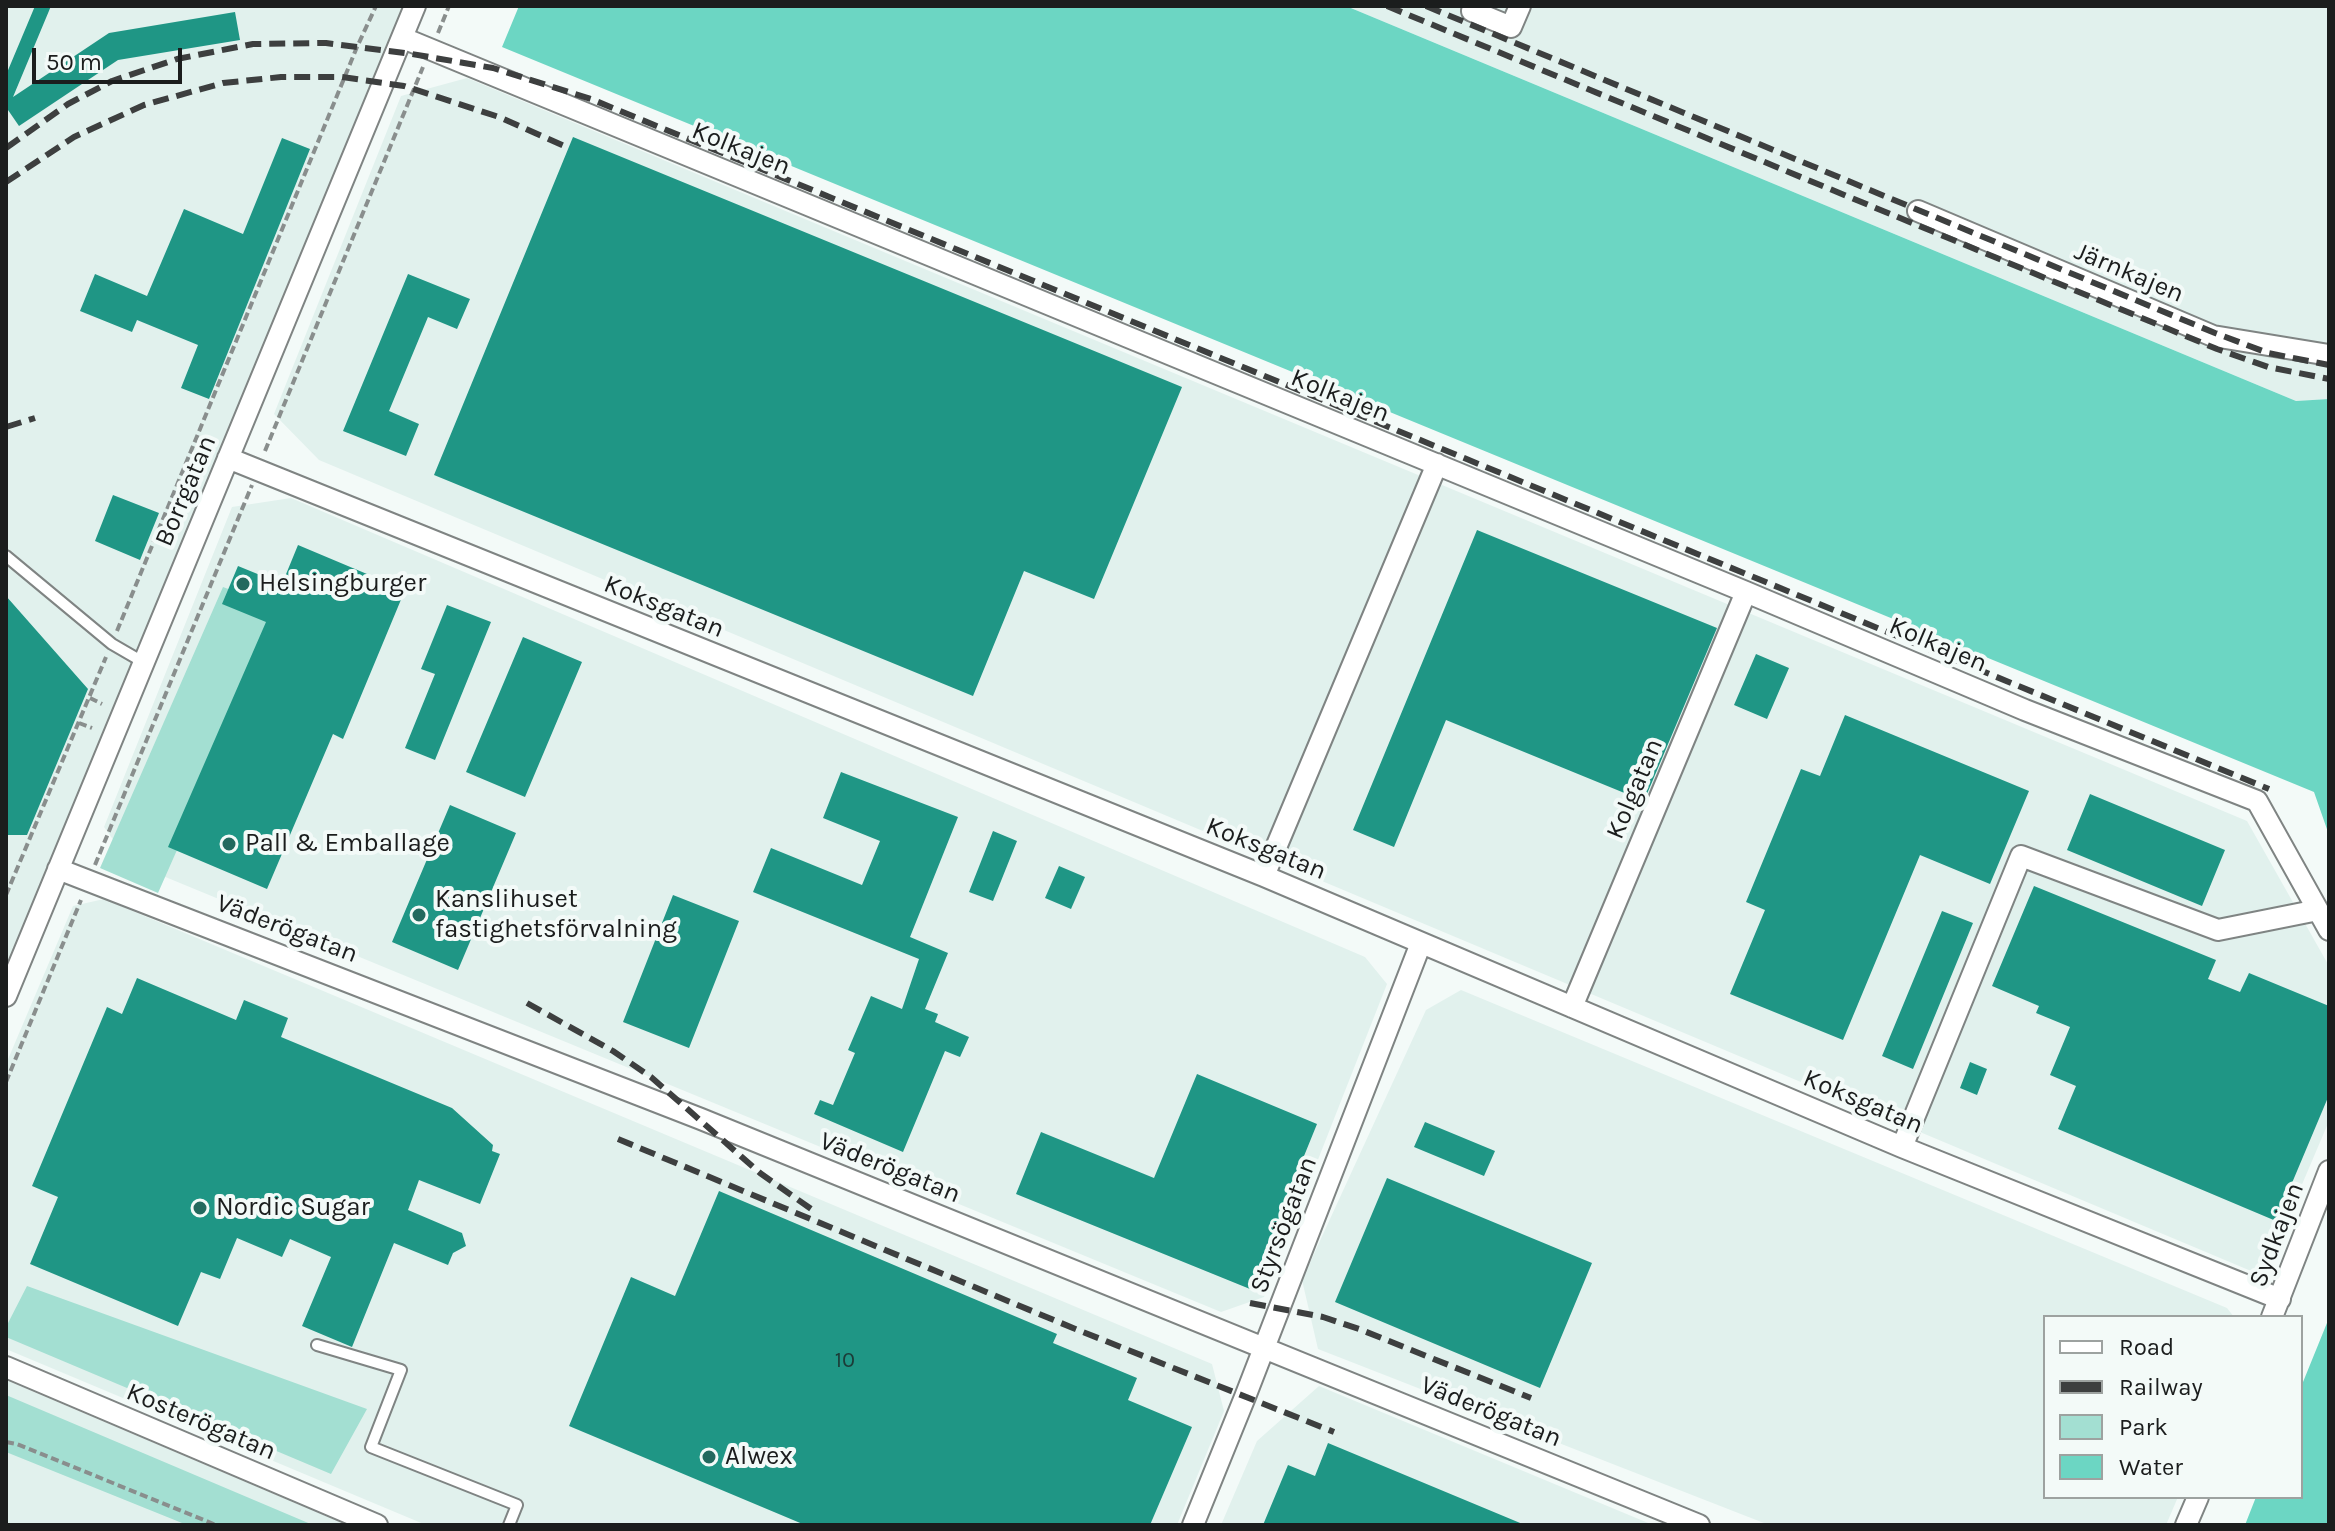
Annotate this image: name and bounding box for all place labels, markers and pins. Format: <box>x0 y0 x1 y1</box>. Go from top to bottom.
place label: Helsingburger <box>259 568 426 600</box>
marker: Helsingburger <box>234 575 252 593</box>
place label: Pall & Emballage <box>245 828 450 860</box>
marker: Pall & Emballage <box>220 835 238 853</box>
place label: Kanslihuset fastighetsförvalning <box>435 884 677 946</box>
marker: Kanslihuset fastighetsförvalning <box>410 906 428 924</box>
place label: Nordic Sugar <box>216 1192 370 1224</box>
marker: Nordic Sugar <box>191 1199 209 1217</box>
place label: Alwex <box>725 1441 793 1473</box>
marker: Alwex <box>700 1448 718 1466</box>

